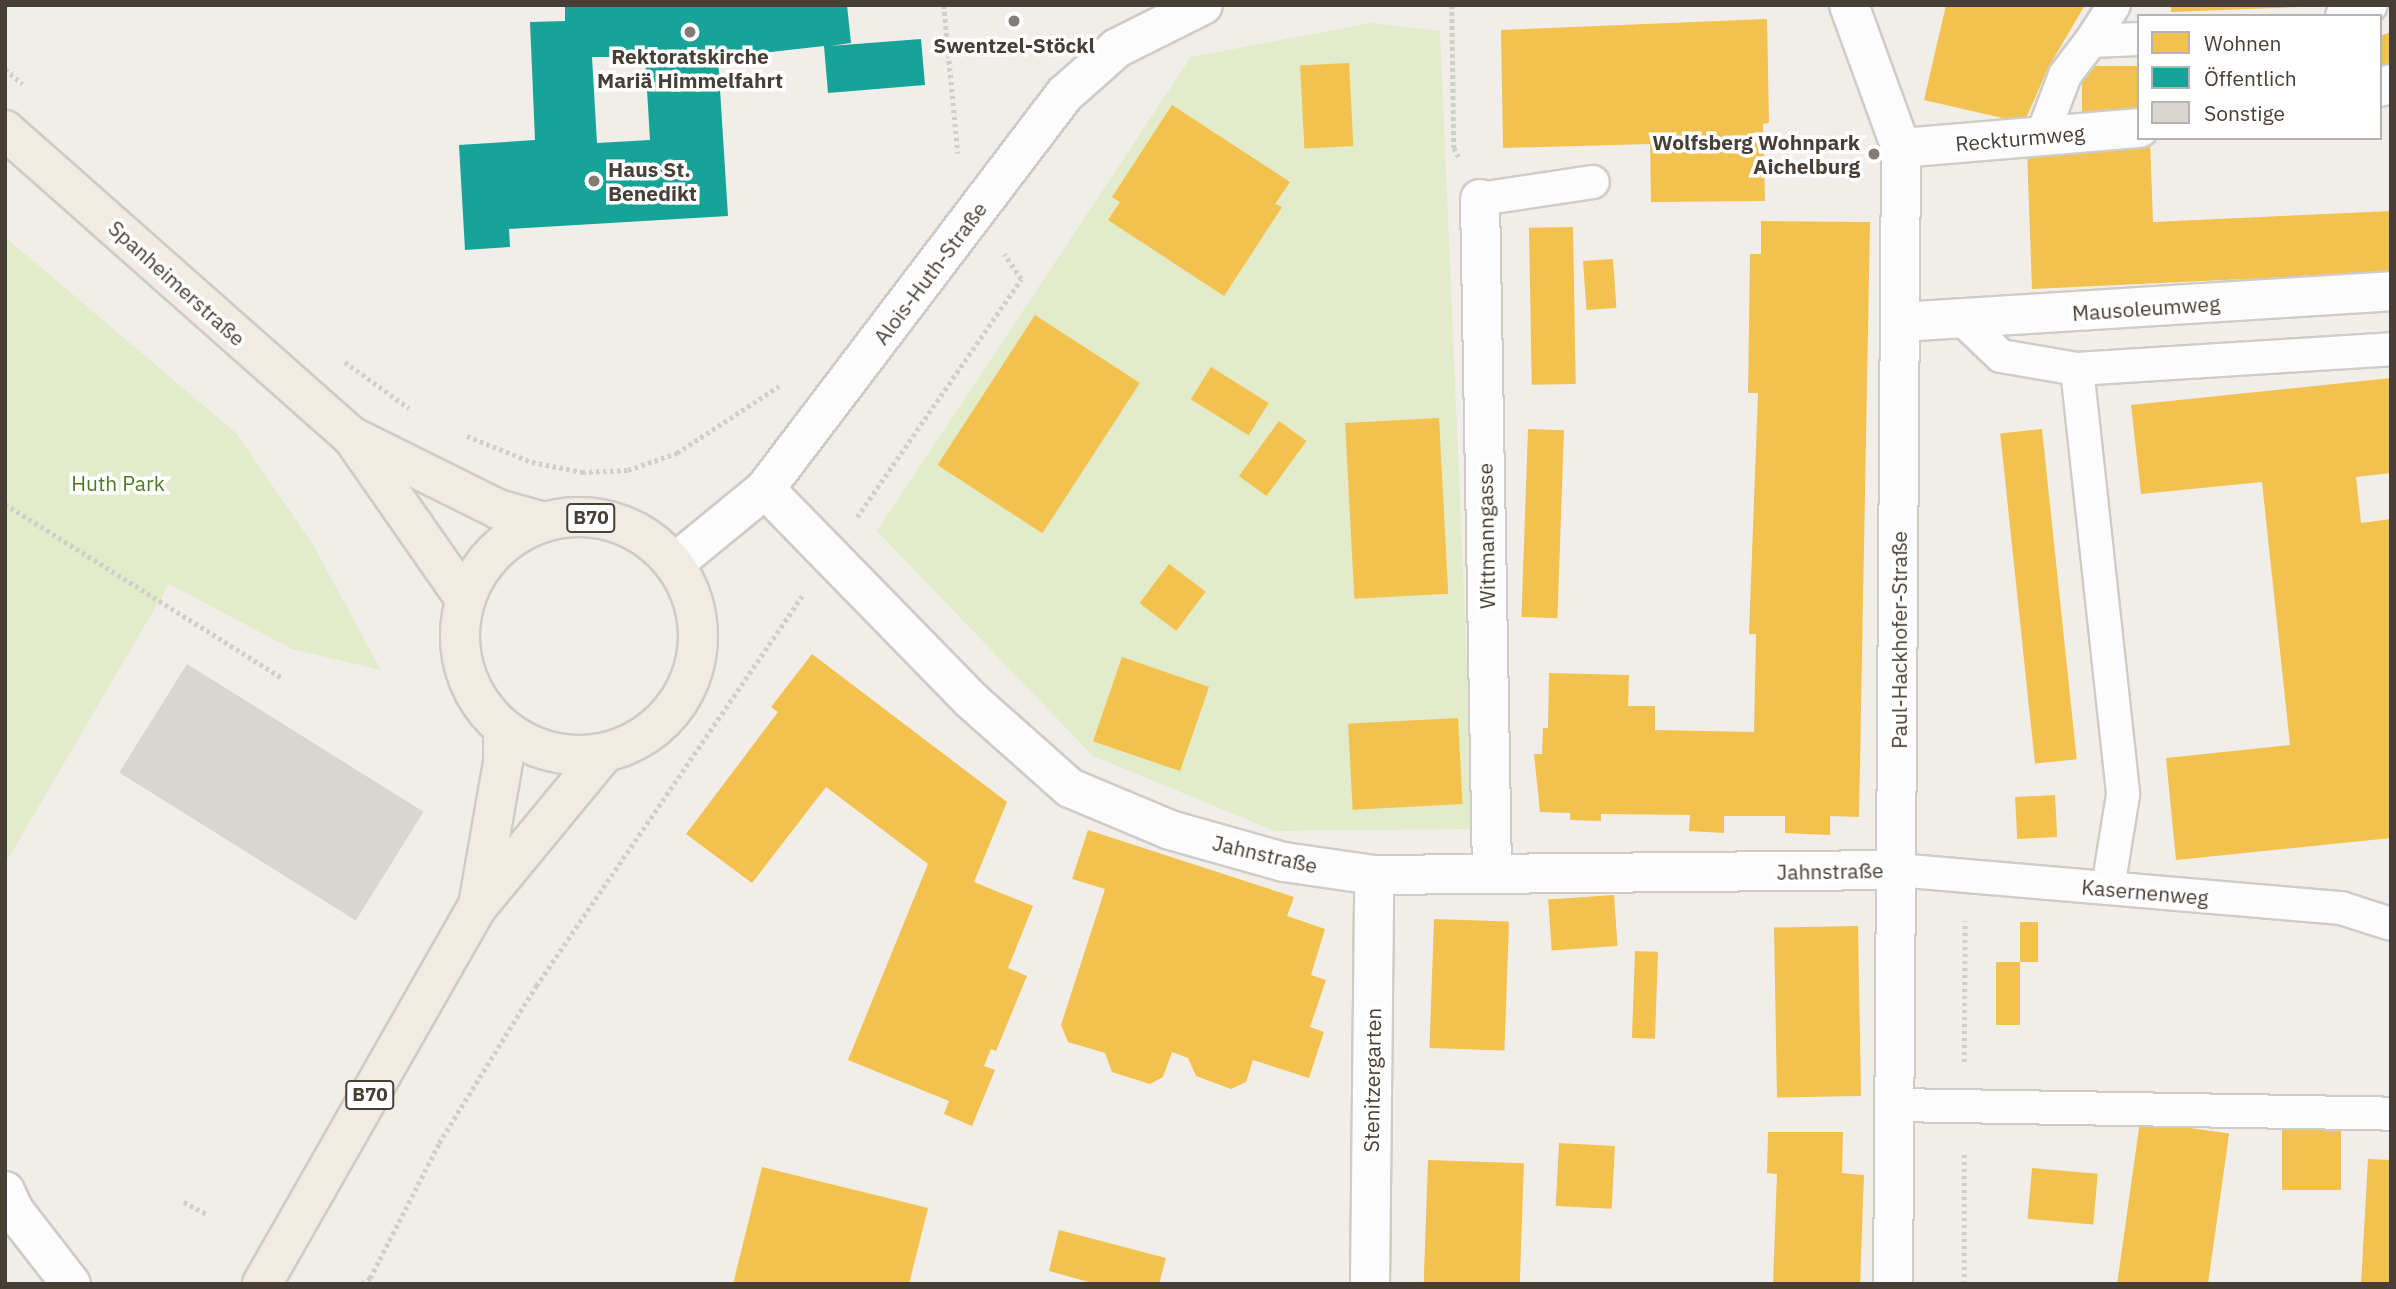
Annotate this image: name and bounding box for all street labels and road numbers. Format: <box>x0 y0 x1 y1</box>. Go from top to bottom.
street label: Reckturmweg <box>1954 120 2086 156</box>
street label: Alois-Huth-Straße <box>868 197 992 349</box>
street label: Spanheimerstraße <box>104 215 250 351</box>
street label: Mausoleumweg <box>2071 290 2221 326</box>
street label: Wittmanngasse <box>1472 463 1500 609</box>
road number: B70 <box>565 503 617 534</box>
street label: Paul-Hackhofer-Straße <box>1886 531 1912 749</box>
street label: Jahnstraße <box>1210 830 1320 878</box>
street label: Jahnstraße <box>1776 857 1884 885</box>
street label: Kasernenweg <box>2080 874 2210 910</box>
street label: Stenitzergarten <box>1358 1007 1386 1153</box>
road number: B70 <box>344 1079 396 1110</box>

